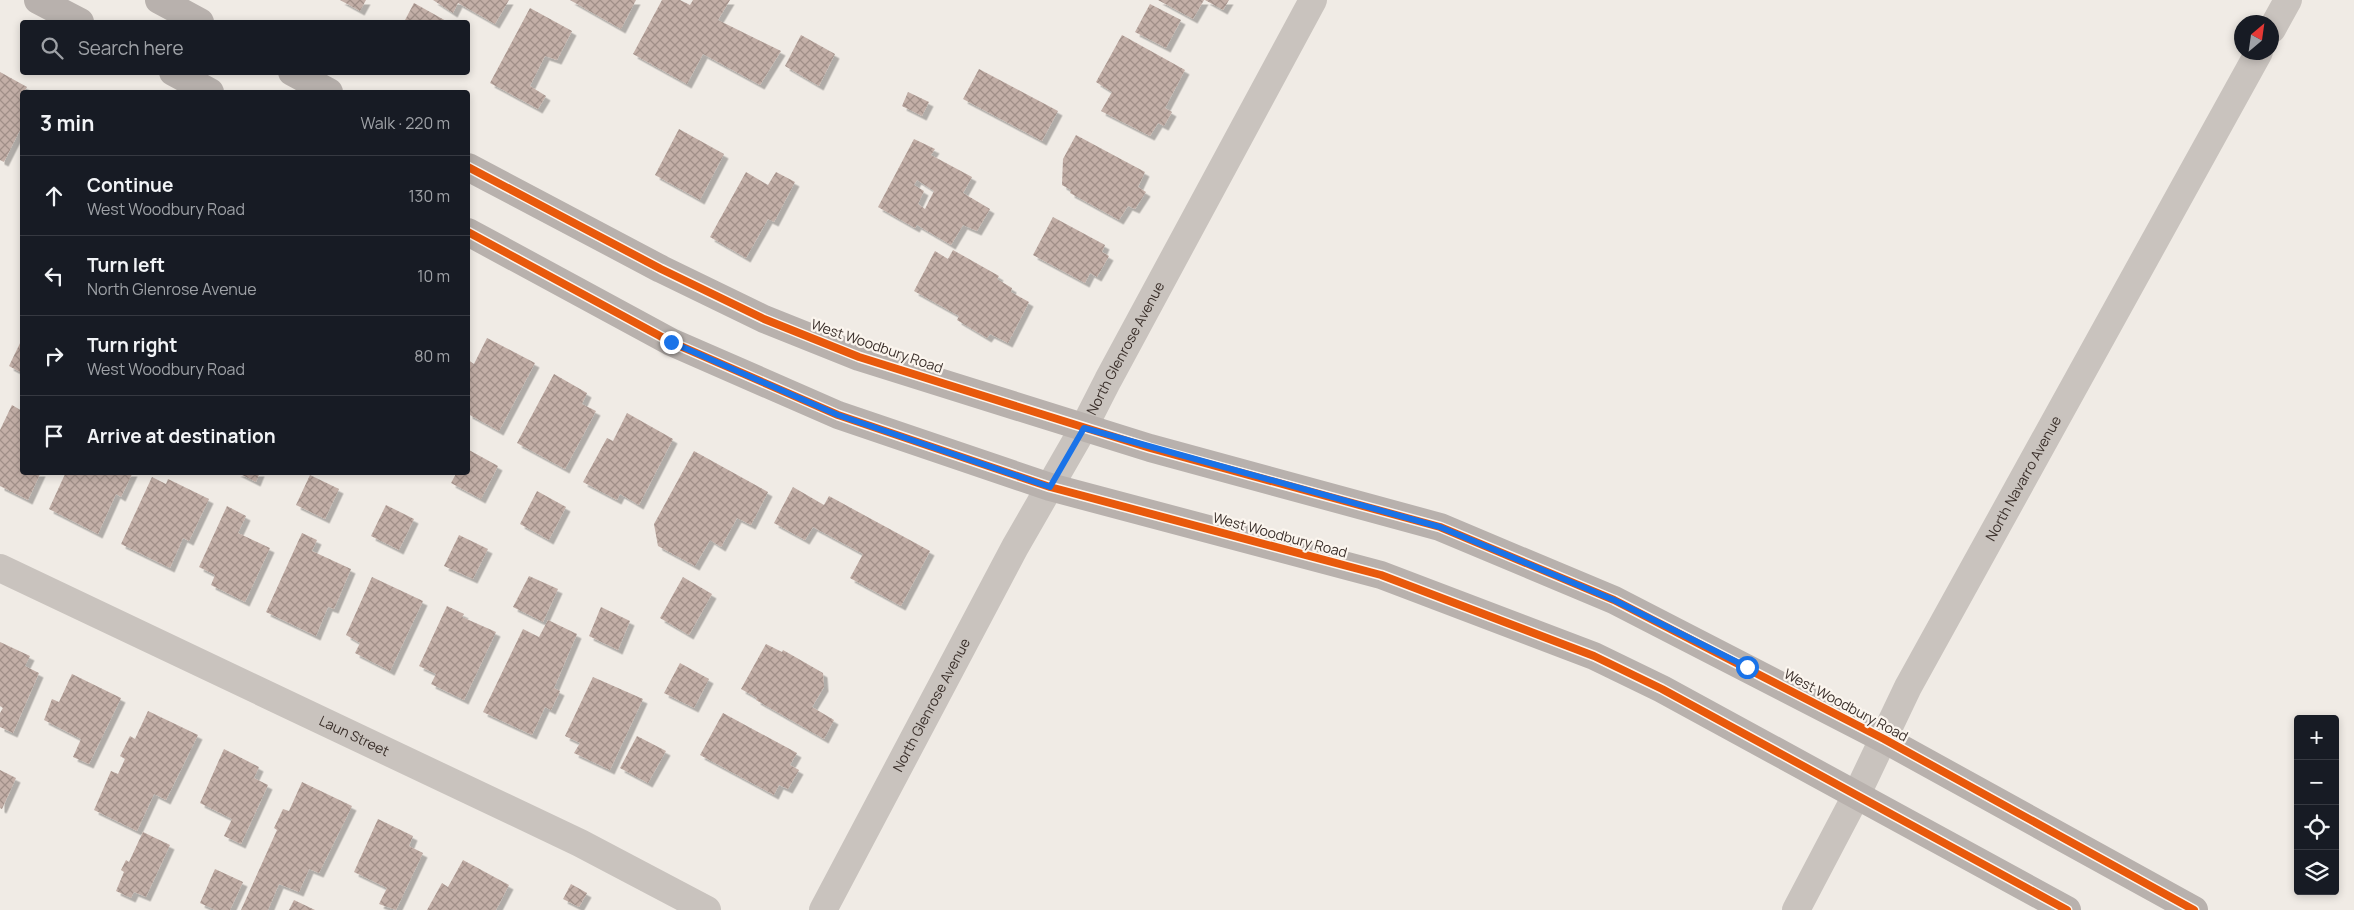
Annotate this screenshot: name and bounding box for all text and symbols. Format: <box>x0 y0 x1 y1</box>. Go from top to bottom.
north arrow <box>2234 15 2279 60</box>
search box <box>20 20 470 75</box>
icon: search <box>38 34 66 62</box>
text: Search here <box>78 35 184 61</box>
text: 3 min <box>40 109 94 137</box>
text: Walk · 220 m <box>360 112 450 134</box>
text: Continue <box>87 172 173 198</box>
icon: ahead <box>40 182 68 210</box>
text: 130 m <box>408 185 450 207</box>
text: West Woodbury Road <box>87 198 245 220</box>
text: Turn left <box>87 252 165 278</box>
icon: left <box>40 262 68 290</box>
text: 10 m <box>417 265 450 287</box>
text: North Glenrose Avenue <box>87 278 257 300</box>
street label: North Glenrose Avenue <box>1082 278 1168 418</box>
street label: West Woodbury Road <box>809 314 946 377</box>
route end <box>660 331 683 354</box>
text: Turn right <box>87 332 177 358</box>
icon: right <box>40 342 68 370</box>
text: 80 m <box>414 345 450 367</box>
text: West Woodbury Road <box>87 358 245 380</box>
street label: North Navarro Avenue <box>1981 412 2065 544</box>
icon: arrive <box>40 422 68 450</box>
text: Arrive at destination <box>87 423 276 449</box>
street label: West Woodbury Road <box>1211 507 1349 562</box>
street label: North Glenrose Avenue <box>888 635 974 775</box>
route start <box>1736 656 1759 679</box>
street label: West Woodbury Road <box>1781 664 1912 745</box>
street label: Laun Street <box>316 711 393 760</box>
map controls <box>2294 715 2339 895</box>
button: + <box>2294 715 2339 760</box>
button: − <box>2294 760 2339 805</box>
button: locate <box>2294 805 2339 850</box>
button: layers <box>2294 850 2339 895</box>

